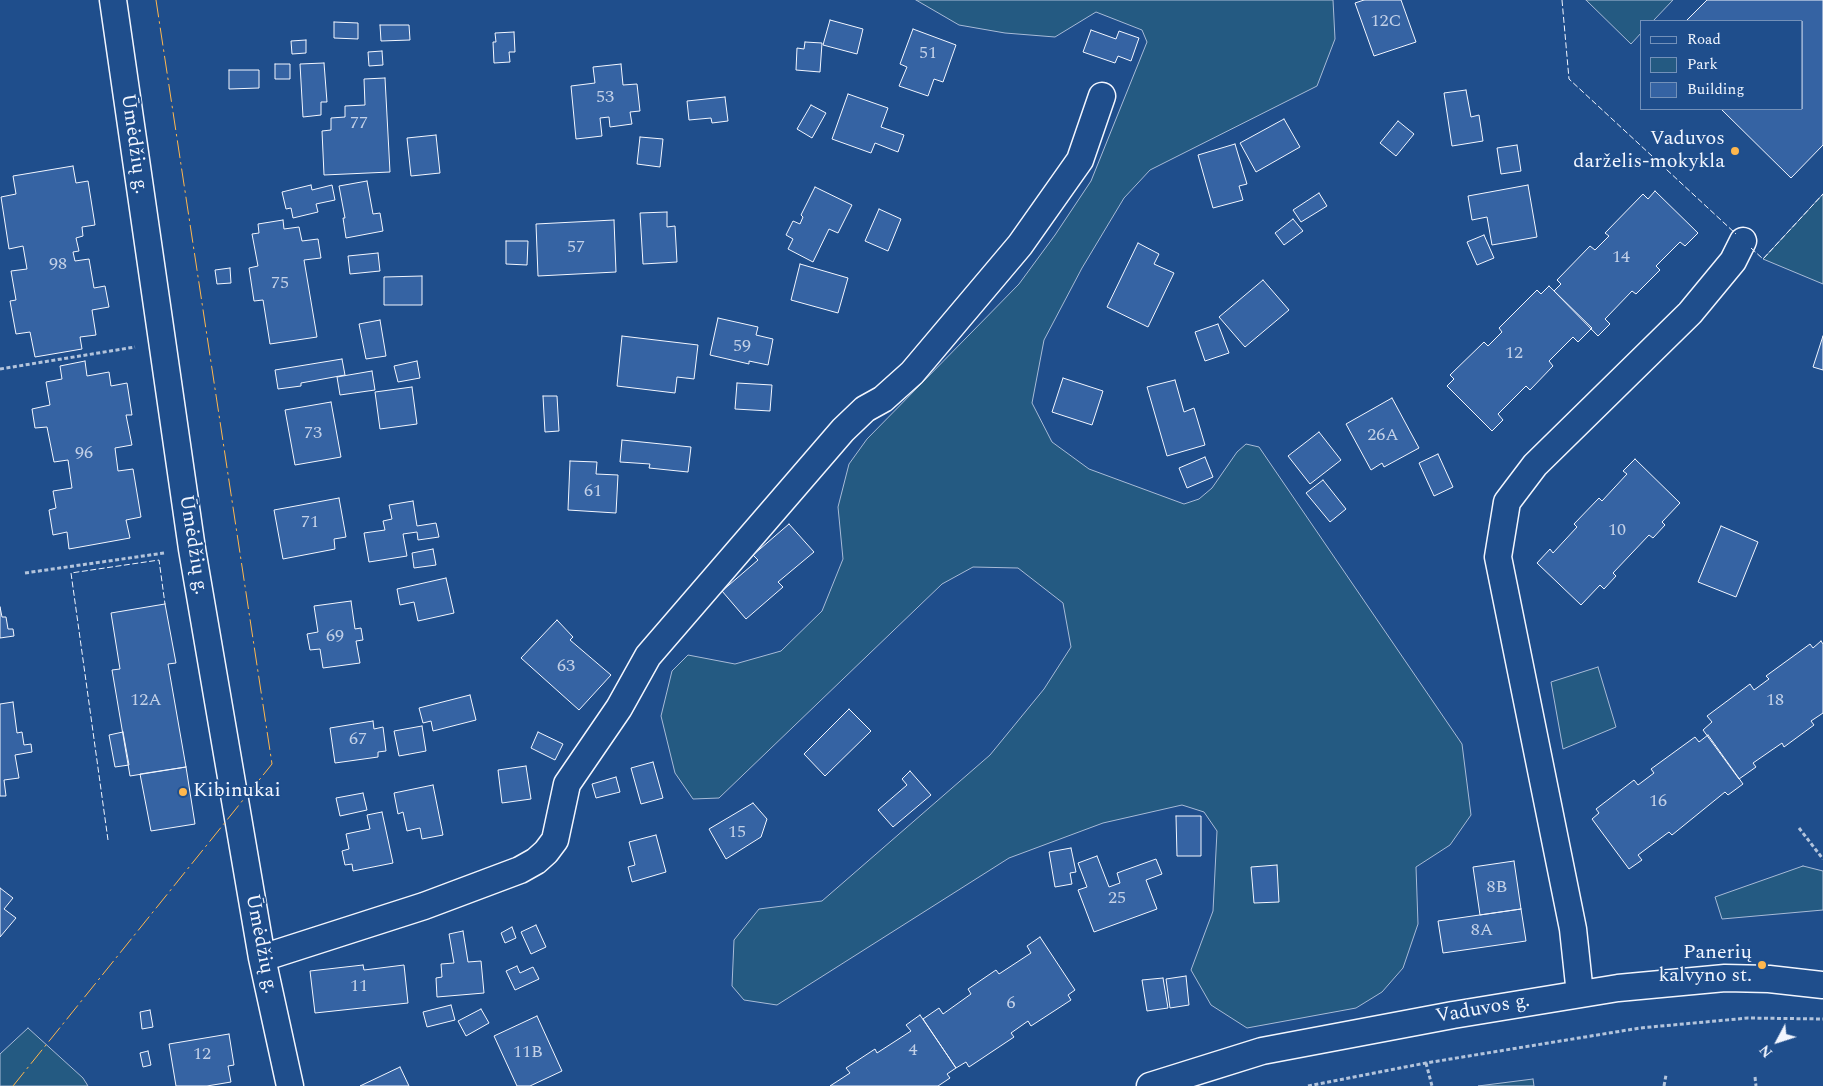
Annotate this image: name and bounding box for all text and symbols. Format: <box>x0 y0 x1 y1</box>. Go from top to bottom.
house number: 12C <box>1370 11 1402 33</box>
legend <box>1640 20 1803 110</box>
text: Road <box>1687 28 1721 51</box>
house number: 51 <box>919 43 937 65</box>
text: Park <box>1687 53 1718 76</box>
text: Building <box>1687 78 1744 101</box>
house number: 53 <box>596 87 614 109</box>
street label: Ūmėdžių g. <box>114 92 152 196</box>
house number: 77 <box>350 113 368 135</box>
place label: Vaduvos darželis-mokykla <box>1573 128 1725 175</box>
marker: Vaduvos darželis-mokykla <box>1729 145 1741 157</box>
house number: 57 <box>567 237 585 259</box>
house number: 14 <box>1612 247 1630 269</box>
house number: 98 <box>49 254 67 276</box>
house number: 75 <box>271 273 289 295</box>
house number: 59 <box>733 336 751 358</box>
house number: 12 <box>1505 343 1523 365</box>
house number: 73 <box>304 423 322 445</box>
house number: 26A <box>1367 425 1399 447</box>
house number: 96 <box>75 443 93 465</box>
house number: 61 <box>584 481 602 503</box>
street label: Ūmėdžių g. <box>172 493 212 597</box>
house number: 71 <box>301 512 319 534</box>
house number: 10 <box>1608 520 1626 542</box>
house number: 69 <box>326 626 344 648</box>
house number: 63 <box>557 656 575 678</box>
house number: 12A <box>130 690 162 712</box>
house number: 18 <box>1766 690 1784 712</box>
house number: 67 <box>349 729 367 751</box>
place label: Kibinukai <box>193 780 281 804</box>
marker: Kibinukai <box>177 786 189 798</box>
house number: 16 <box>1649 791 1667 813</box>
house number: 15 <box>728 822 746 844</box>
house number: 8B <box>1487 877 1507 899</box>
house number: 25 <box>1108 888 1126 910</box>
street label: Ūmėdžių g. <box>239 892 281 996</box>
house number: 8A <box>1471 920 1493 942</box>
place label: Panerių kalvyno st. <box>1658 942 1752 989</box>
marker: Panerių kalvyno st. <box>1756 959 1768 971</box>
house number: 11 <box>350 976 368 998</box>
street label: Vaduvos g. <box>1434 990 1532 1030</box>
house number: 6 <box>1007 993 1015 1015</box>
north arrow <box>1753 1016 1803 1066</box>
house number: 4 <box>909 1040 917 1062</box>
text: N <box>1754 1040 1778 1062</box>
house number: 11B <box>513 1042 543 1064</box>
house number: 12 <box>193 1044 211 1066</box>

